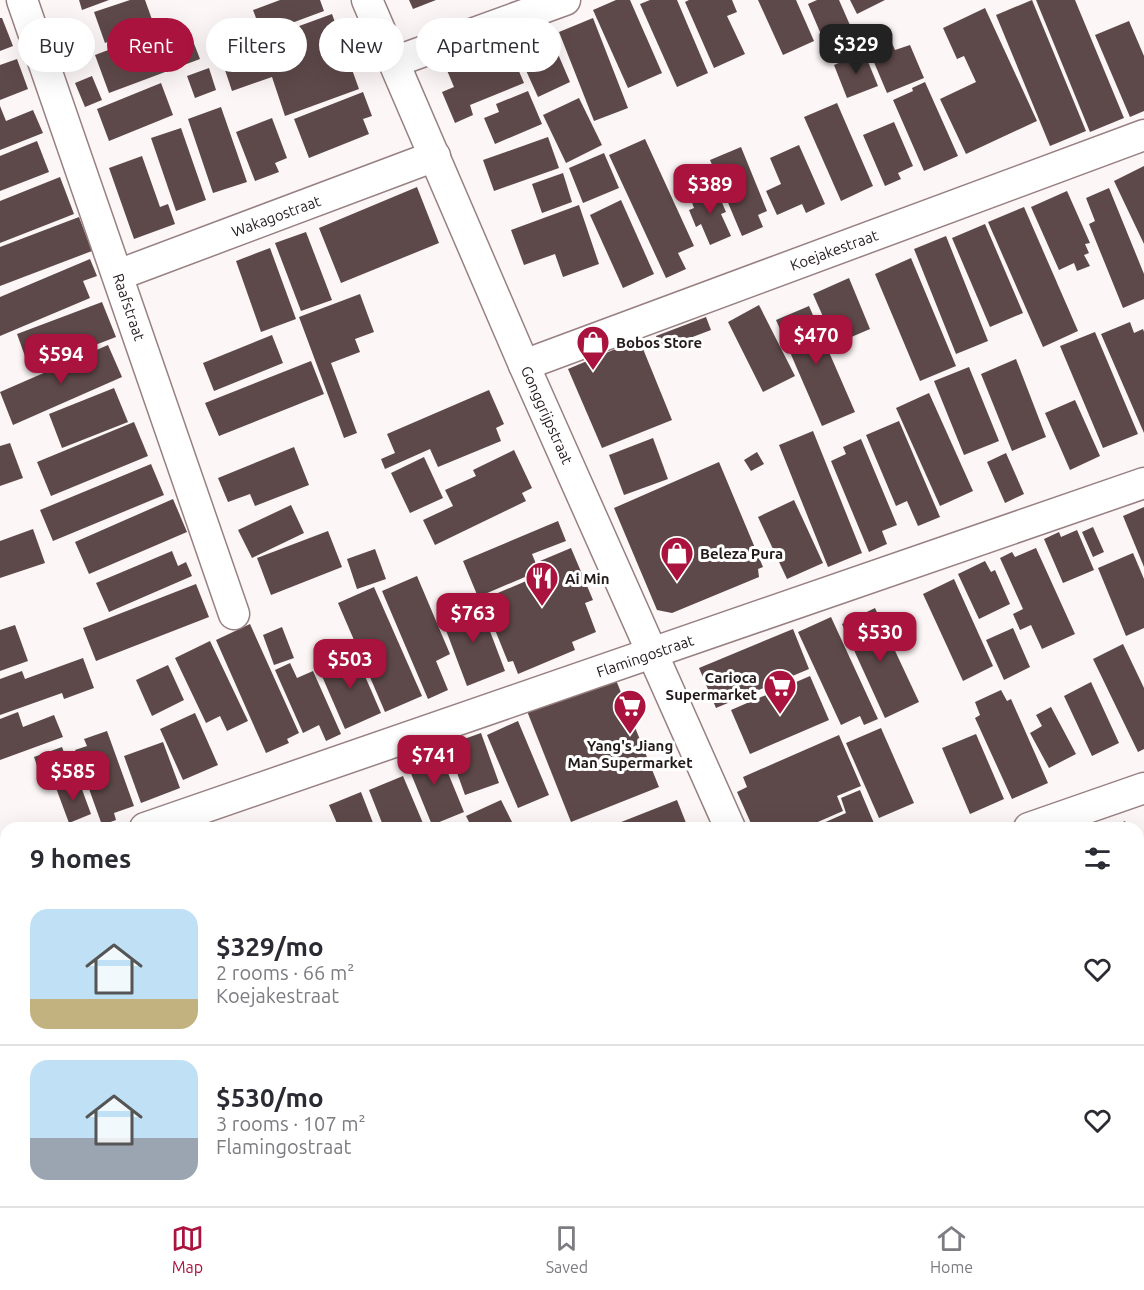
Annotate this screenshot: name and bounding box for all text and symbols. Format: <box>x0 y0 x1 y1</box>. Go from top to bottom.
chip: Buy <box>18 18 95 72</box>
chip: Rent <box>107 18 194 72</box>
chip: Filters <box>206 18 307 72</box>
chip: New <box>319 18 404 72</box>
chip: Apartment <box>416 18 561 72</box>
pin: $329 <box>820 24 892 75</box>
text: $329 <box>833 32 879 55</box>
pin: $389 <box>674 164 746 215</box>
text: $389 <box>687 172 733 195</box>
street label: Wakagostraat <box>229 192 323 240</box>
street label: Koejakestraat <box>788 226 880 274</box>
street label: Raafstraat <box>110 271 148 343</box>
pin: $470 <box>780 315 852 366</box>
text: $470 <box>793 323 839 346</box>
shop icon: Bobos Store <box>575 324 611 371</box>
pin: $594 <box>25 334 97 385</box>
place label: Bobos Store <box>616 334 702 351</box>
text: $594 <box>38 342 84 365</box>
street label: Gonggrijpstraat <box>518 363 576 467</box>
shop icon: Beleza Pura <box>659 535 695 582</box>
place label: Beleza Pura <box>700 545 783 562</box>
restaurant icon: Ai Min <box>524 560 560 607</box>
place label: Ai Min <box>565 570 610 587</box>
pin: $763 <box>437 593 509 644</box>
text: $763 <box>450 601 496 624</box>
pin: $530 <box>844 612 916 663</box>
text: $530 <box>857 620 903 643</box>
street label: Flamingostraat <box>594 631 696 681</box>
pin: $503 <box>314 639 386 690</box>
text: $503 <box>327 647 373 670</box>
supermarket icon: Carioca Supermarket <box>762 668 798 715</box>
place label: Carioca Supermarket <box>666 669 758 703</box>
supermarket icon: Yang's Jiang Man Supermarket <box>612 688 648 735</box>
pin: $741 <box>398 735 470 786</box>
place label: Yang's Jiang Man Supermarket <box>567 737 693 771</box>
text: $741 <box>411 743 457 766</box>
pin: $585 <box>37 751 109 802</box>
text: $585 <box>50 759 96 782</box>
icon: filters <box>1081 842 1114 875</box>
text: 9 homes <box>30 844 131 873</box>
text: $329/mo <box>216 932 324 961</box>
icon: home <box>78 933 150 1005</box>
icon: heart <box>1081 953 1114 986</box>
text: 2 rooms · 66 m² <box>216 961 354 984</box>
text: Koejakestraat <box>216 984 339 1007</box>
text: $530/mo <box>216 1083 324 1112</box>
icon: home <box>78 1084 150 1156</box>
icon: heart <box>1081 1104 1114 1137</box>
text: 3 rooms · 107 m² <box>216 1112 366 1135</box>
text: Flamingostraat <box>216 1135 351 1158</box>
tab: Map <box>171 1222 204 1276</box>
tab: Saved <box>546 1222 588 1276</box>
tab: Home <box>930 1222 973 1276</box>

